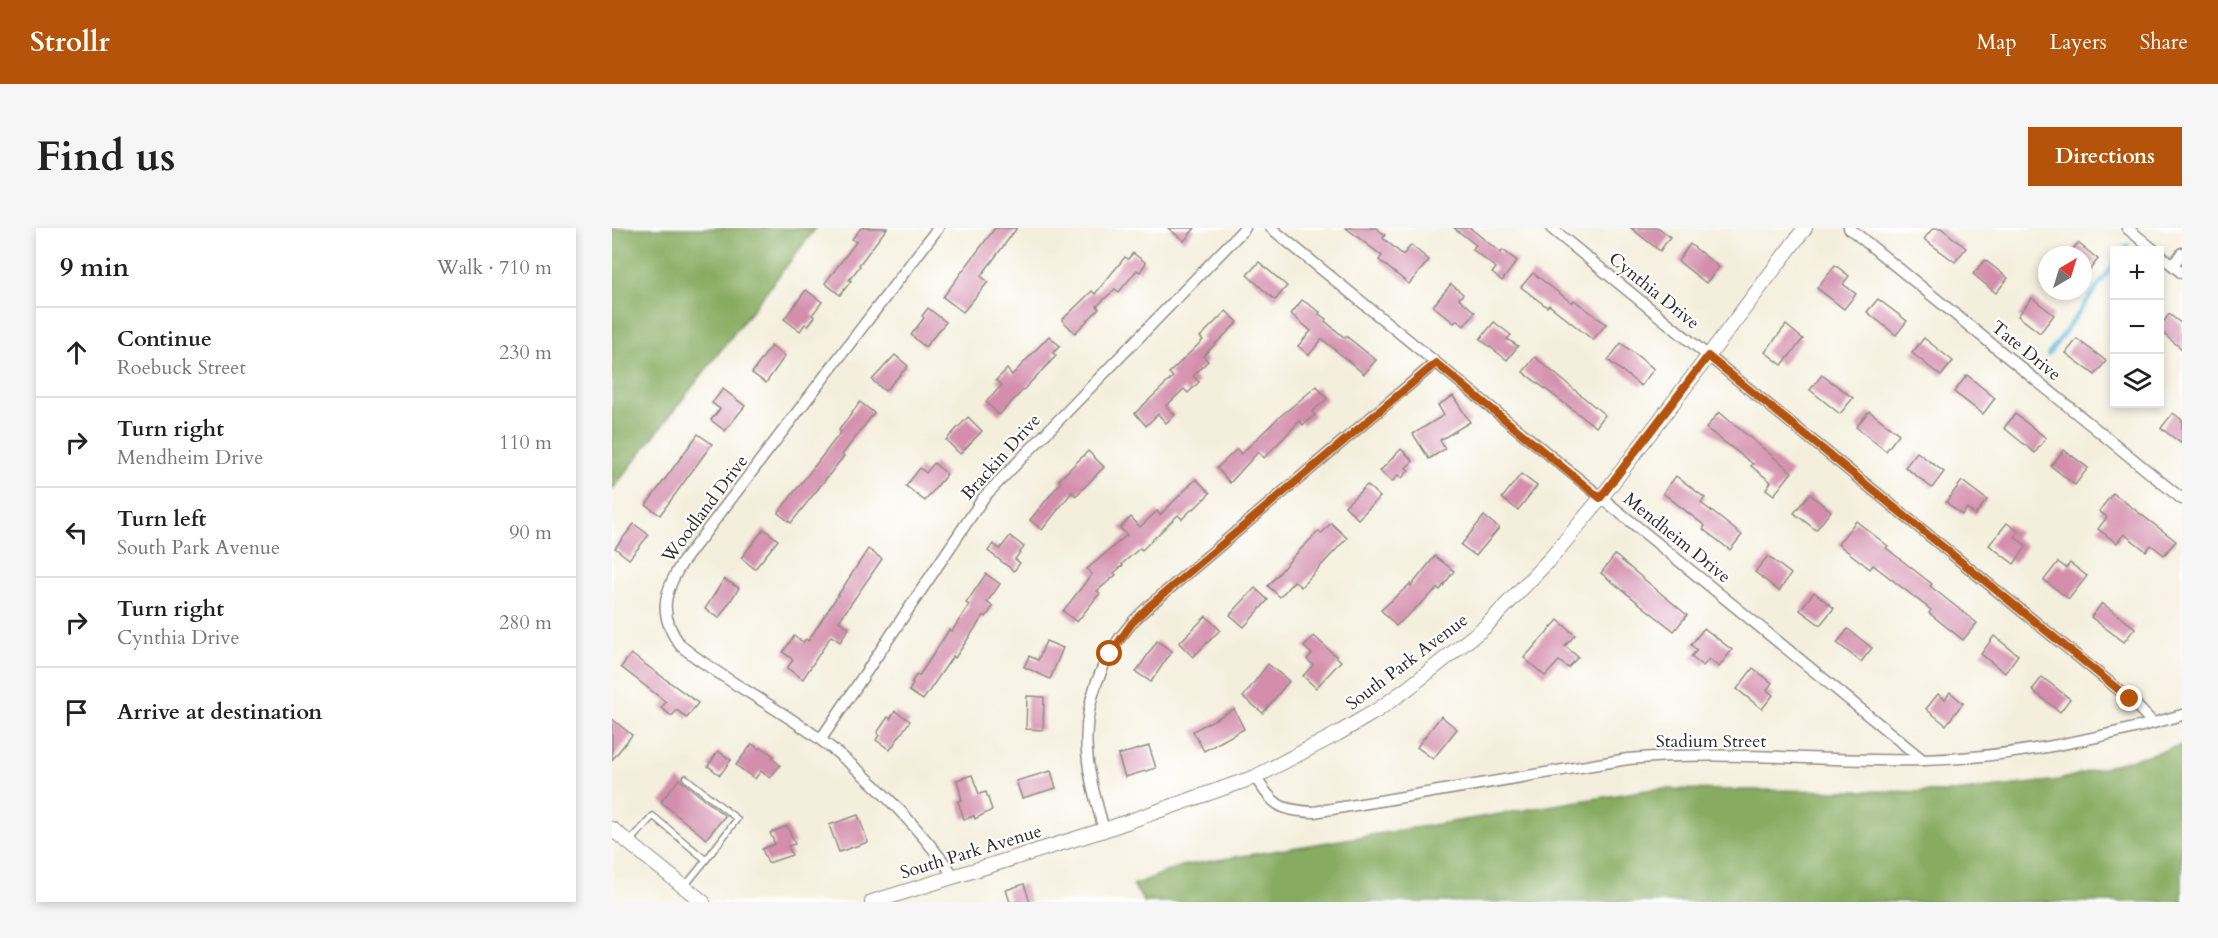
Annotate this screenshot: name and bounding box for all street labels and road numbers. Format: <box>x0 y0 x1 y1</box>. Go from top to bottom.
street label: Cynthia Drive <box>1603 247 1705 335</box>
street label: Tate Drive <box>1986 315 2066 387</box>
street label: Brackin Drive <box>956 408 1046 506</box>
street label: Woodland Drive <box>655 450 754 569</box>
street label: Mendheim Drive <box>1618 487 1736 589</box>
street label: South Park Avenue <box>1341 608 1473 716</box>
street label: Stadium Street <box>1656 729 1766 754</box>
street label: South Park Avenue <box>897 819 1045 885</box>

